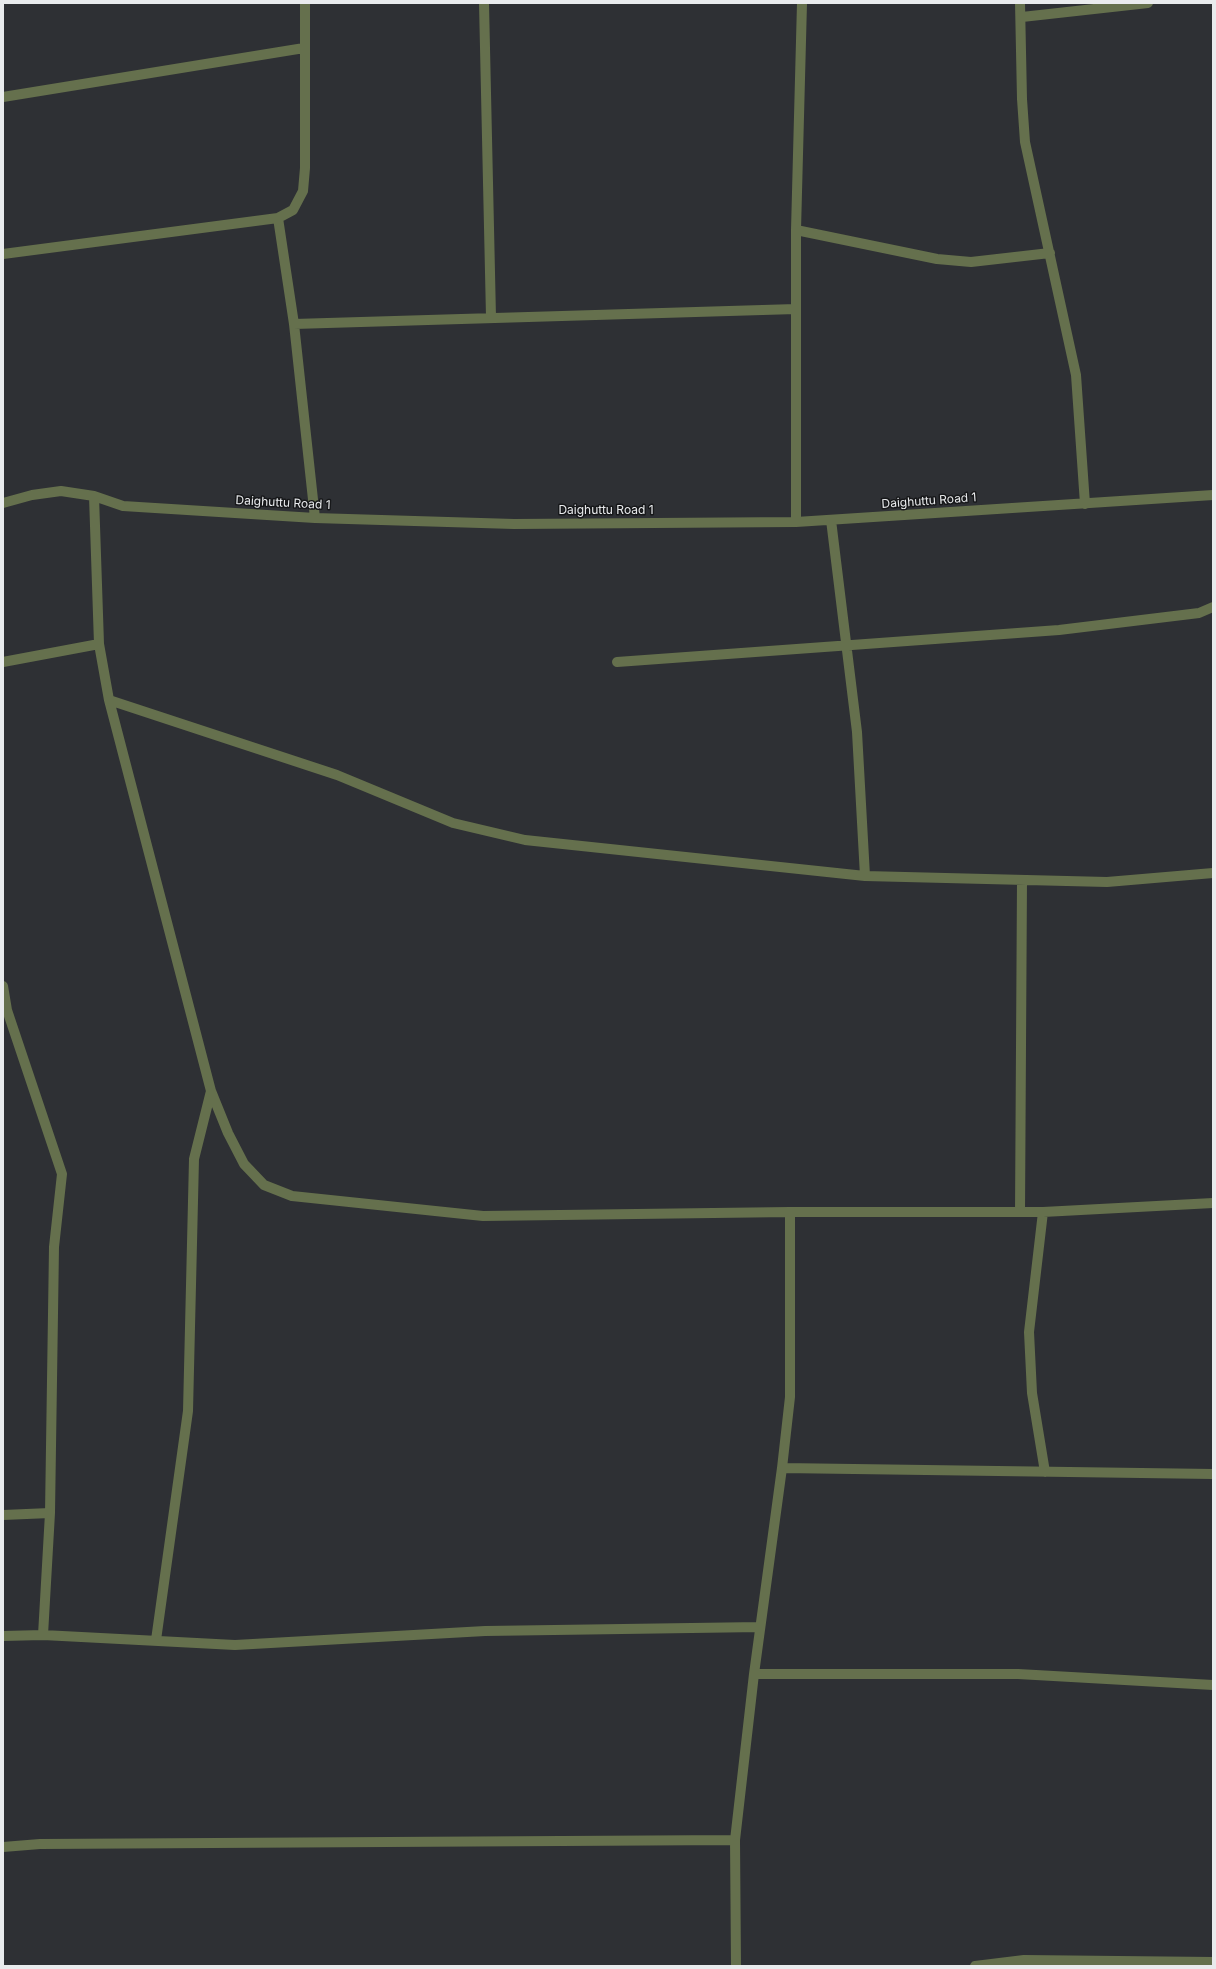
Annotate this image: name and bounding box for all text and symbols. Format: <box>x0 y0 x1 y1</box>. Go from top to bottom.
street label: Daighuttu Road 1 <box>881 491 977 511</box>
street label: Daighuttu Road 1 <box>235 493 331 513</box>
street label: Daighuttu Road 1 <box>558 503 654 517</box>

